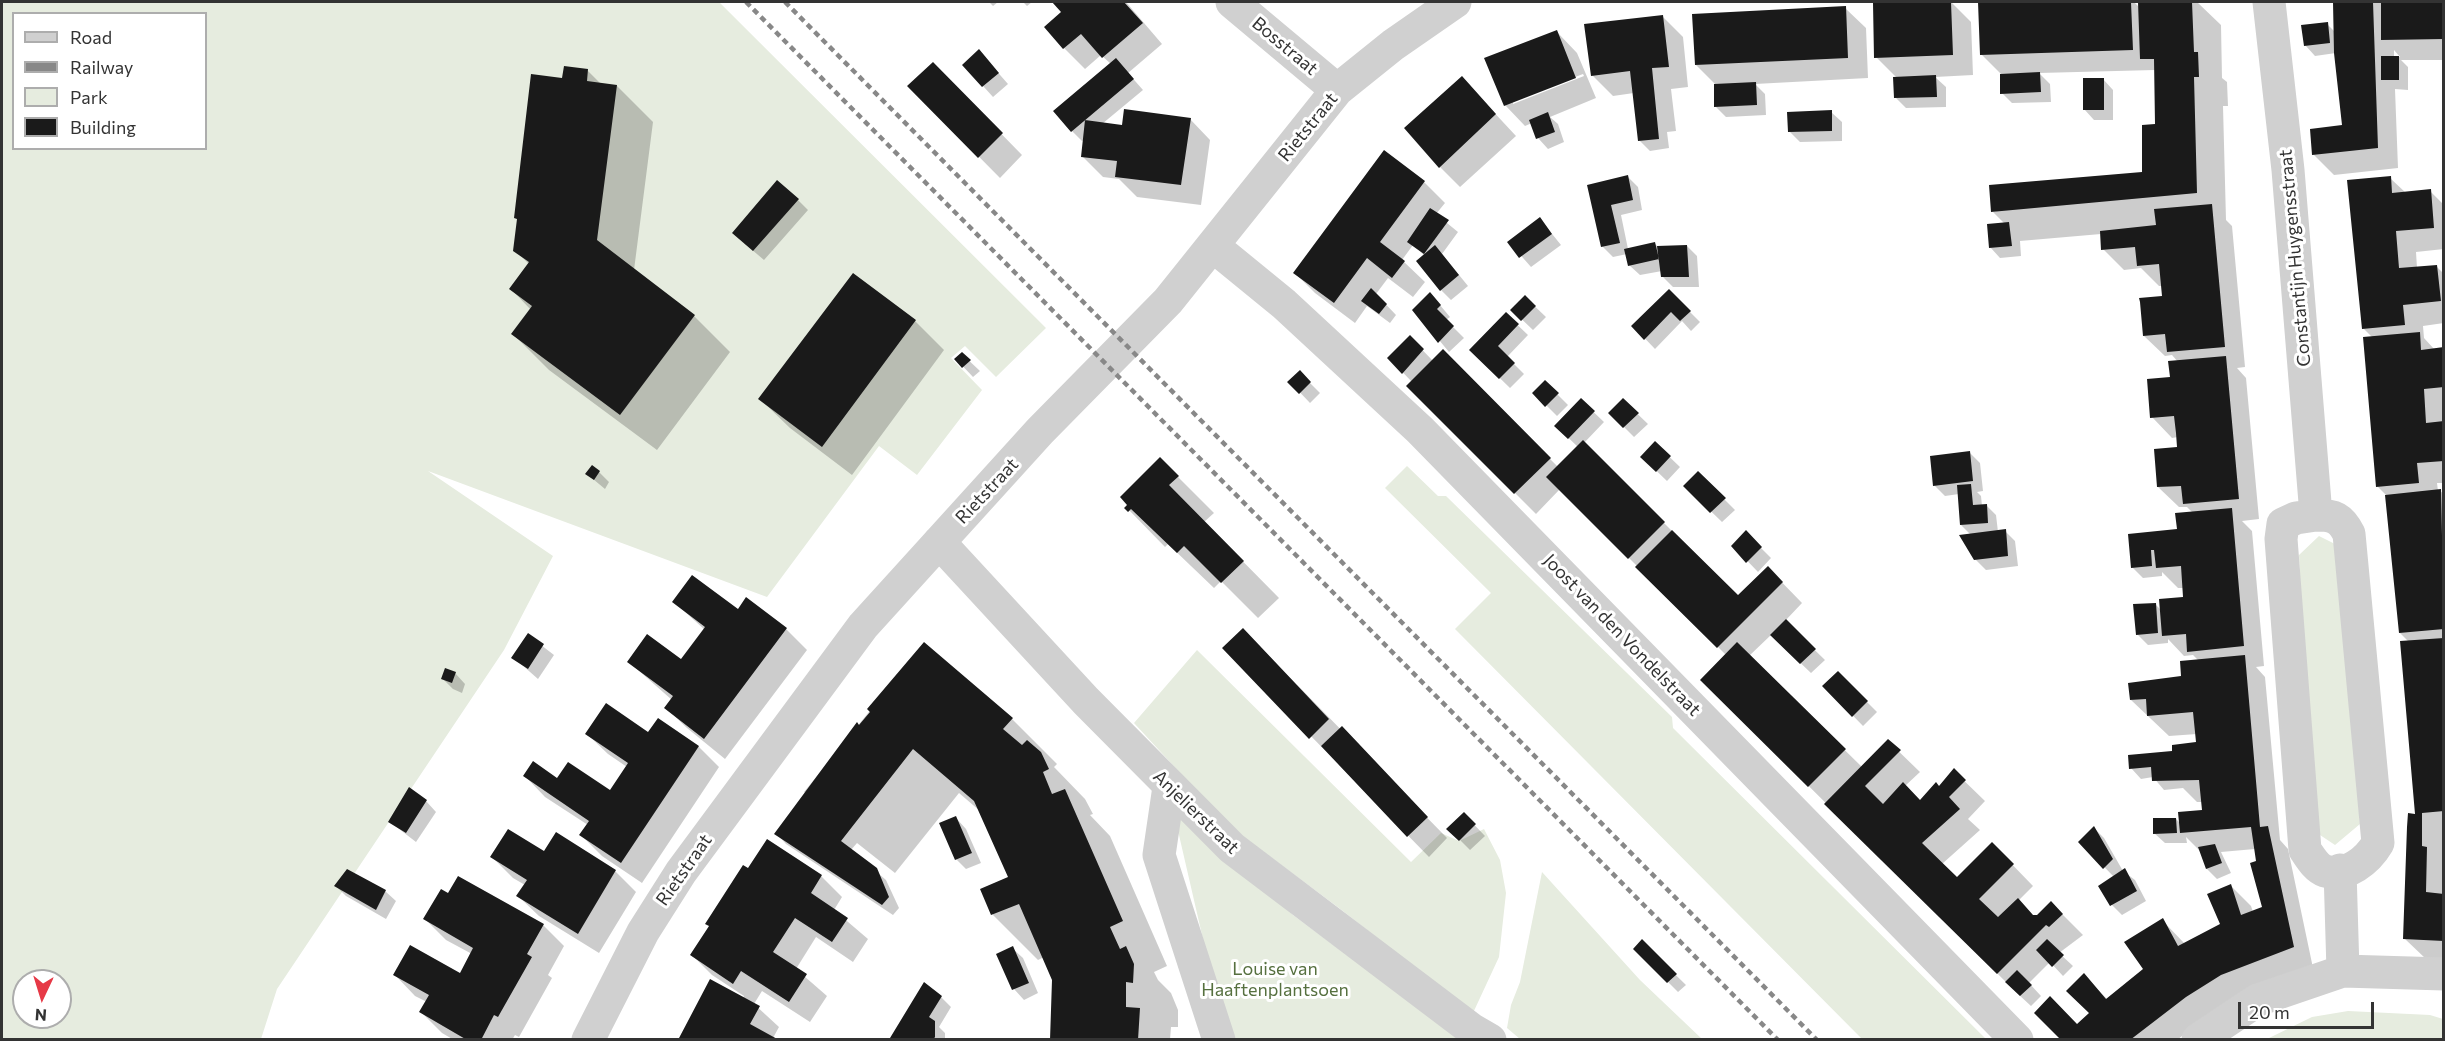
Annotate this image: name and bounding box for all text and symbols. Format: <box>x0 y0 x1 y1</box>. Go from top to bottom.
legend <box>12 12 207 150</box>
street label: Bosstraat <box>1248 12 1322 80</box>
text: Road <box>70 26 112 48</box>
text: Railway <box>70 56 133 78</box>
text: Park <box>70 86 108 108</box>
street label: Rietstraat <box>1274 88 1342 166</box>
text: Building <box>70 116 136 138</box>
street label: Constantijn Huygensstraat <box>2275 149 2315 367</box>
street label: Rietstraat <box>951 454 1023 528</box>
street label: Joost van den Vondelstraat <box>1539 550 1705 720</box>
street label: Anjelierstraat <box>1149 766 1243 858</box>
street label: Rietstraat <box>652 830 716 910</box>
park label: Louise van Haaftenplantsoen <box>1201 958 1349 1000</box>
north arrow <box>12 969 72 1029</box>
scale bar <box>2241 990 2378 1028</box>
text: 20 m <box>2249 1001 2290 1023</box>
text: N <box>34 1006 47 1025</box>

